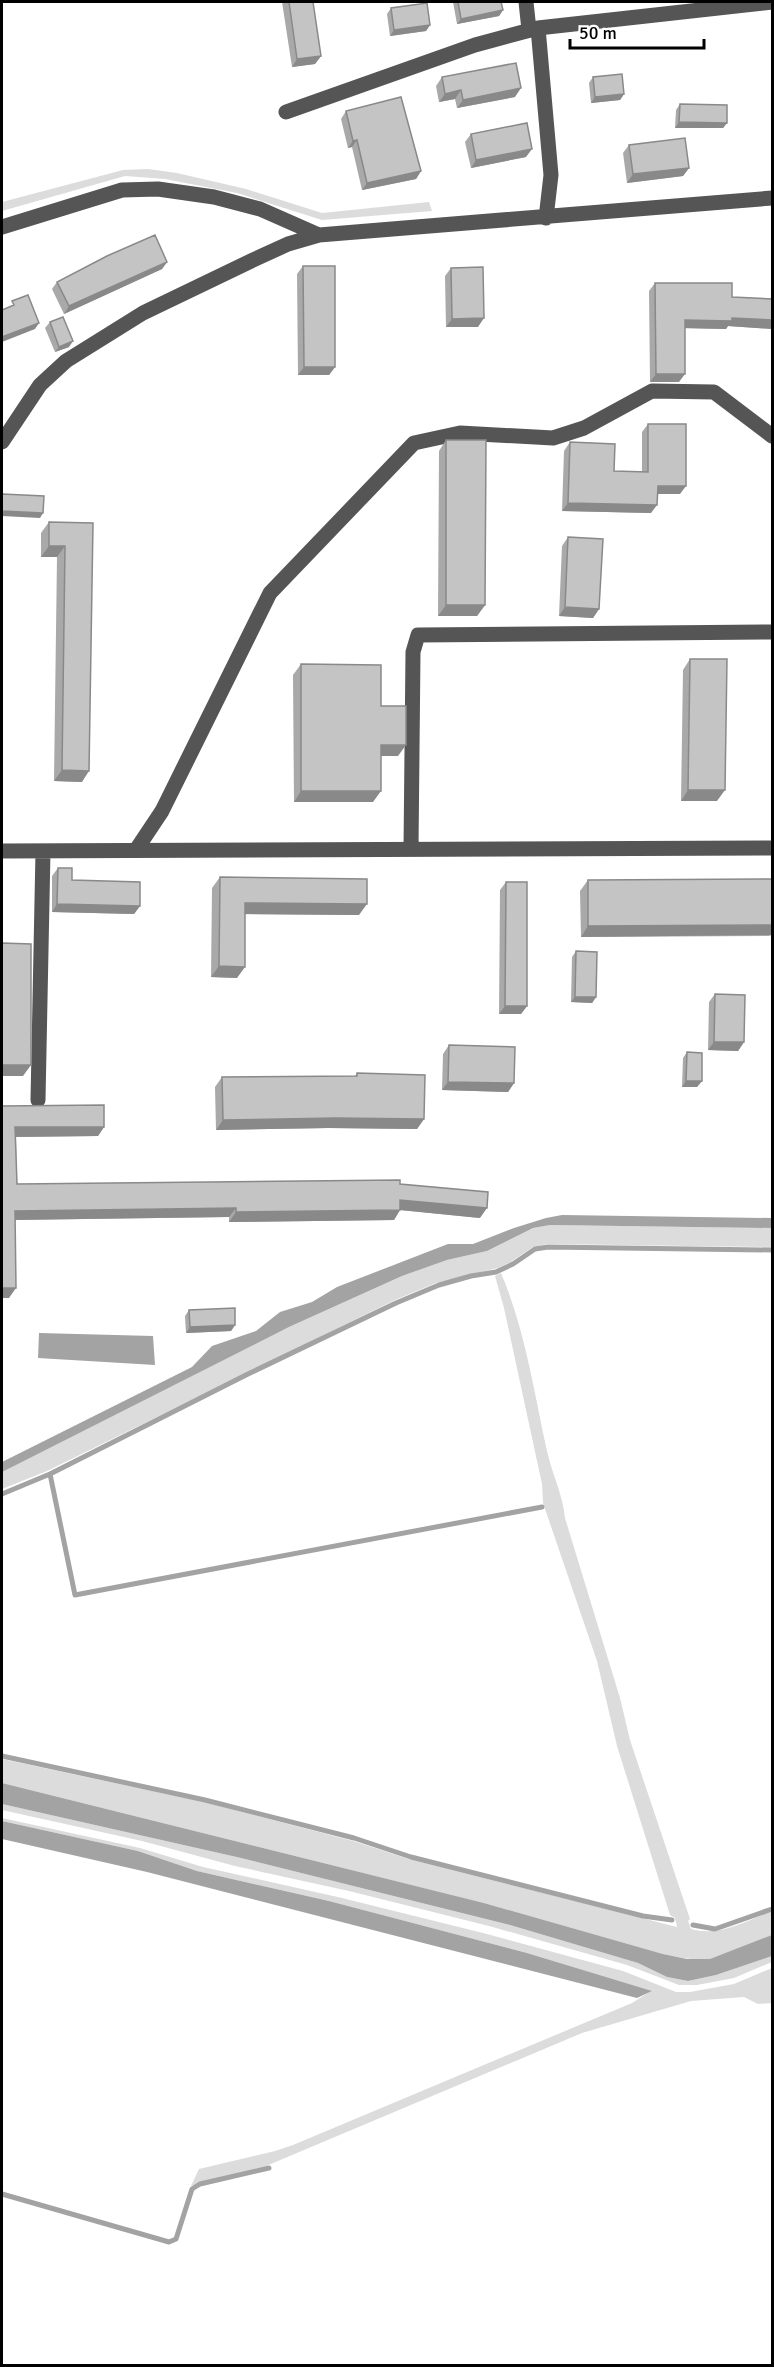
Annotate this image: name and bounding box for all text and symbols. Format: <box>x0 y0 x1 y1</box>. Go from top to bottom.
scale bar <box>570 12 704 50</box>
text: 50 m <box>579 22 617 44</box>

